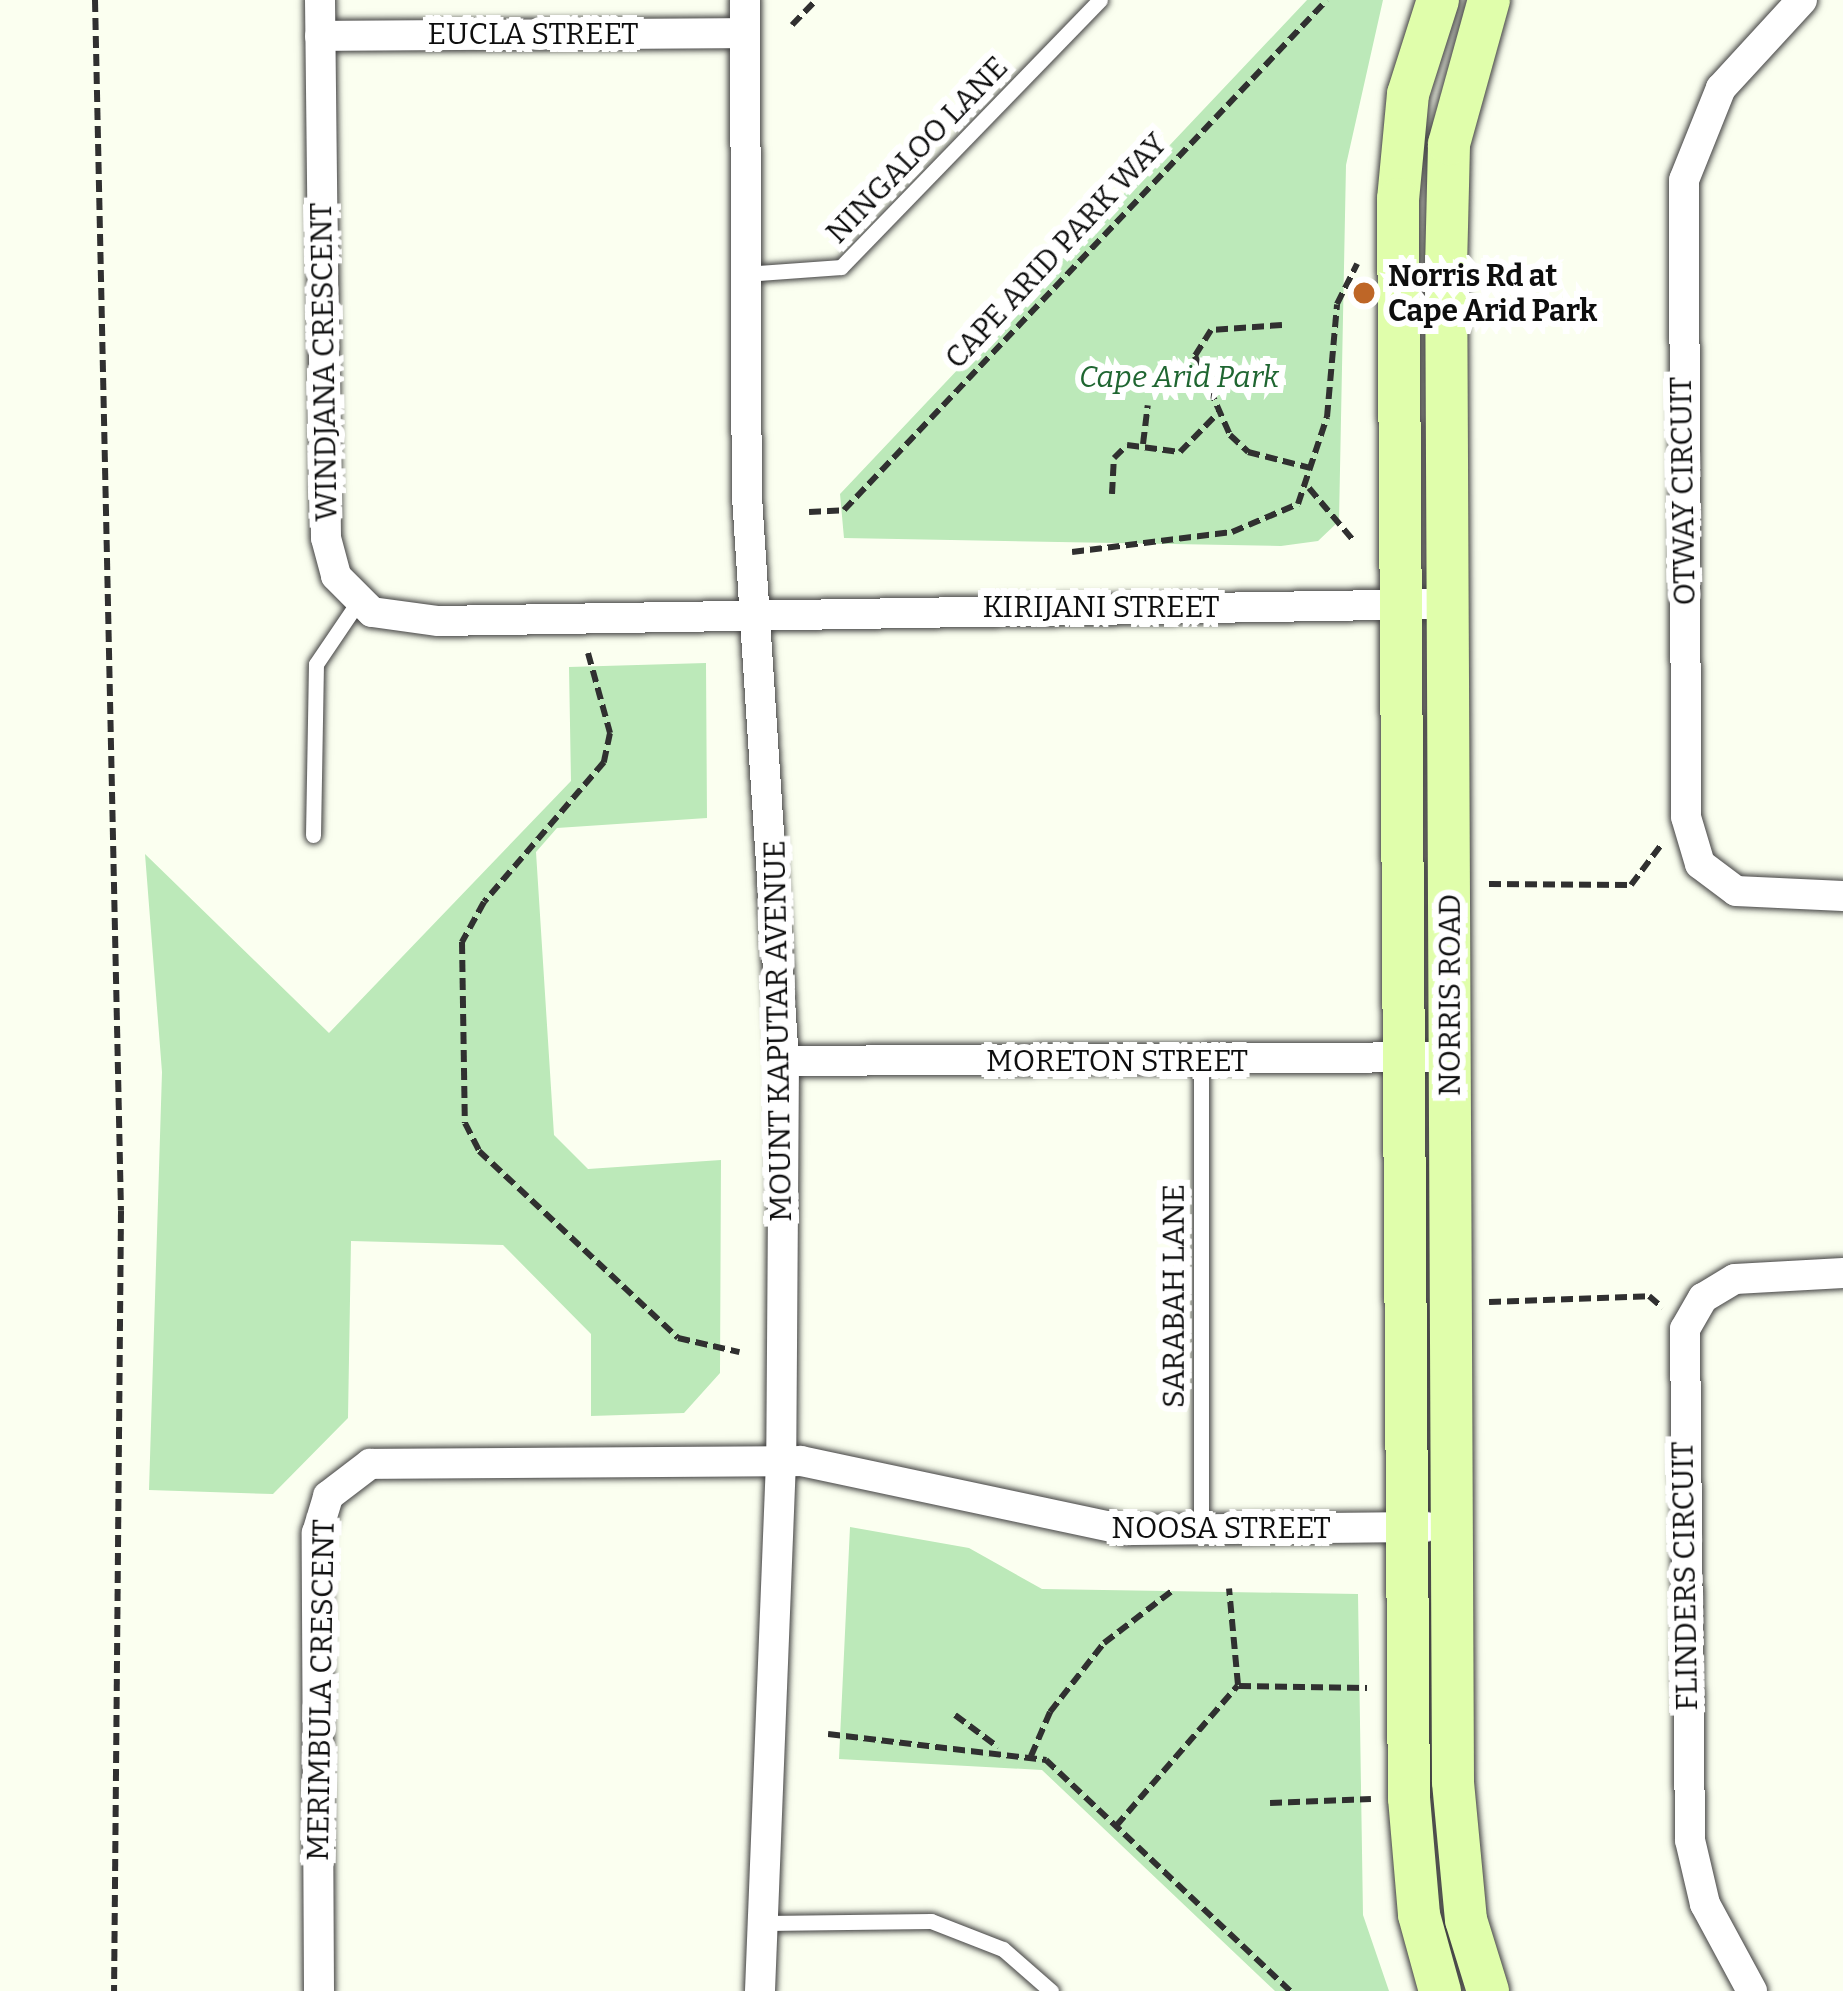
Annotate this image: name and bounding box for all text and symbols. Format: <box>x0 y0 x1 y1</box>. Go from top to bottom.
street label: EUCLA STREET <box>427 16 639 52</box>
street label: NINGALOO LANE <box>819 49 1015 251</box>
street label: CAPE ARID PARK WAY <box>938 126 1174 376</box>
street label: WINDJANA CRESCENT <box>303 202 345 522</box>
place label: Norris Rd at Cape Arid Park <box>1388 258 1597 328</box>
marker: Norris Rd at Cape Arid Park <box>1351 280 1377 306</box>
park label: Cape Arid Park <box>1079 359 1279 395</box>
street label: OTWAY CIRCUIT <box>1663 376 1703 606</box>
street label: KIRIJANI STREET <box>982 589 1220 625</box>
street label: MOUNT KAPUTAR AVENUE <box>757 840 799 1222</box>
street label: NORRIS ROAD <box>1432 894 1468 1096</box>
street label: MORETON STREET <box>986 1043 1248 1079</box>
street label: SARABAH LANE <box>1156 1184 1192 1408</box>
street label: FLINDERS CIRCUIT <box>1665 1441 1705 1711</box>
street label: NOOSA STREET <box>1111 1510 1331 1546</box>
street label: MERIMBULA CRESCENT <box>300 1519 342 1861</box>

